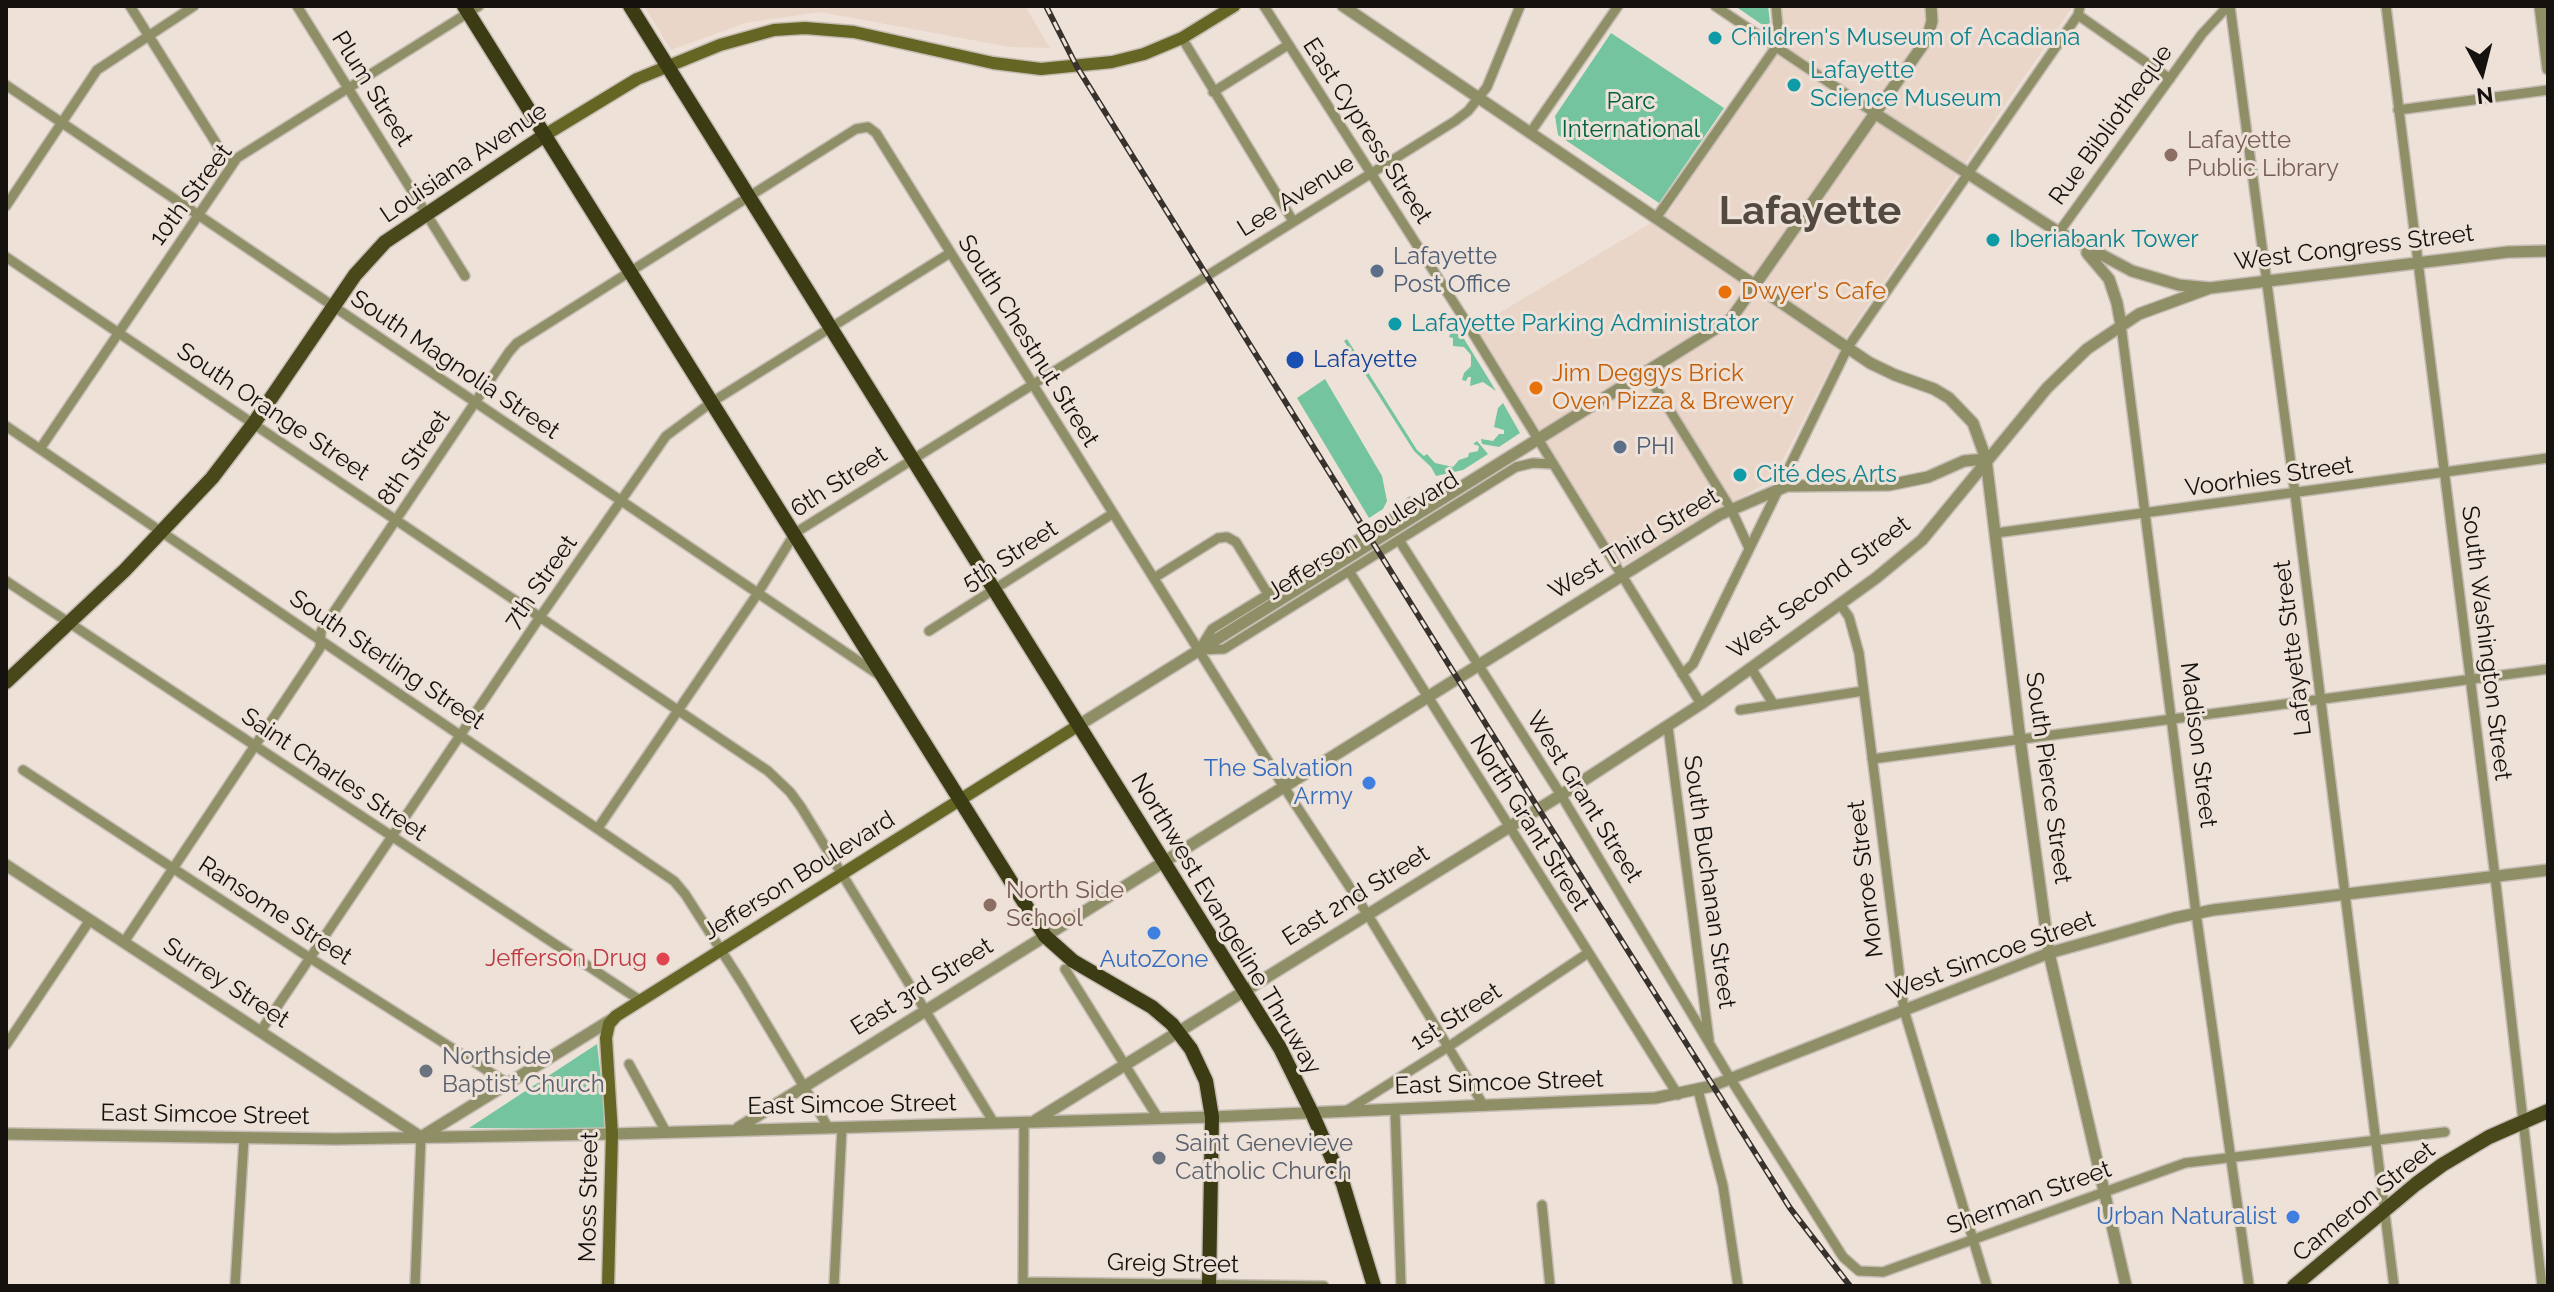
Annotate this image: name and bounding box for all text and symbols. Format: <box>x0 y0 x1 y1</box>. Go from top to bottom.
place label: Children's Museum of Acadiana <box>1731 24 2080 52</box>
street label: Plum Street <box>325 26 419 152</box>
marker: Children's Museum of Acadiana <box>1706 29 1724 47</box>
north arrow <box>2442 32 2522 112</box>
street label: East Cypress Street <box>1296 33 1438 229</box>
street label: Rue Bibliotheque <box>2043 39 2179 211</box>
place label: Lafayette Science Museum <box>1810 57 2002 113</box>
marker: Lafayette Science Museum <box>1785 76 1803 94</box>
text: N <box>2475 82 2495 110</box>
park label: Parc International <box>1562 88 1700 144</box>
street label: Louisiana Avenue <box>375 97 553 229</box>
place label: Lafayette Public Library <box>2187 127 2339 183</box>
street label: 10th Street <box>143 139 239 251</box>
marker: Lafayette Public Library <box>2162 146 2180 164</box>
street label: Lee Avenue <box>1232 149 1360 243</box>
district label: Lafayette <box>1719 188 1901 236</box>
street label: West Congress Street <box>2233 219 2475 277</box>
place label: Iberiabank Tower <box>2009 226 2199 254</box>
street label: South Chestnut Street <box>951 230 1105 452</box>
marker: Iberiabank Tower <box>1984 231 2002 249</box>
place label: Lafayette Post Office <box>1393 243 1511 299</box>
marker: Lafayette Post Office <box>1368 262 1386 280</box>
place label: Dwyer's Cafe <box>1741 278 1886 306</box>
marker: Dwyer's Cafe <box>1716 283 1734 301</box>
street label: South Magnolia Street <box>345 284 565 446</box>
place label: Lafayette Parking Administrator <box>1411 310 1759 338</box>
marker: Lafayette Parking Administrator <box>1386 315 1404 333</box>
street label: South Orange Street <box>171 337 375 487</box>
place label: Lafayette <box>1313 346 1417 374</box>
marker: Lafayette <box>1284 349 1306 371</box>
place label: Jim Deggys Brick Oven Pizza & Brewery <box>1552 360 1794 416</box>
marker: Jim Deggys Brick Oven Pizza & Brewery <box>1527 379 1545 397</box>
street label: 8th Street <box>372 405 456 511</box>
place label: PHI <box>1636 433 1675 461</box>
marker: PHI <box>1611 438 1629 456</box>
street label: 6th Street <box>785 440 893 524</box>
street label: Voorhies Street <box>2183 451 2355 503</box>
place label: Cité des Arts <box>1756 461 1897 489</box>
street label: Jefferson Boulevard <box>1262 465 1464 607</box>
marker: Cité des Arts <box>1731 466 1749 484</box>
street label: West Third Street <box>1544 482 1724 606</box>
street label: South Washington Street <box>2455 504 2517 782</box>
street label: West Second Street <box>1722 510 1916 666</box>
street label: 5th Street <box>957 515 1063 597</box>
street label: 7th Street <box>498 530 584 634</box>
street label: Lafayette Street <box>2268 559 2318 737</box>
street label: South Sterling Street <box>284 584 490 736</box>
street label: Madison Street <box>2174 661 2222 829</box>
street label: South Pierce Street <box>2019 670 2077 886</box>
street label: Saint Charles Street <box>236 702 432 848</box>
street label: West Grant Street <box>1520 706 1648 888</box>
street label: North Grant Street <box>1463 730 1595 916</box>
street label: South Buchanan Street <box>1677 754 1741 1010</box>
place label: The Salvation Army <box>1203 755 1353 811</box>
street label: Northwest Evangeline Thruway <box>1124 768 1328 1080</box>
marker: The Salvation Army <box>1360 774 1378 792</box>
street label: Monroe Street <box>1842 799 1890 959</box>
street label: Jefferson Boulevard <box>698 805 900 947</box>
street label: East 2nd Street <box>1277 839 1435 953</box>
street label: Ransome Street <box>193 851 357 971</box>
place label: North Side School <box>1006 877 1124 933</box>
marker: North Side School <box>981 896 999 914</box>
street label: West Simcoe Street <box>1883 905 2099 1007</box>
marker: AutoZone <box>1145 924 1163 942</box>
street label: Surrey Street <box>157 932 295 1034</box>
street label: East 3rd Street <box>846 932 998 1042</box>
place label: Jefferson Drug <box>485 945 647 973</box>
place label: AutoZone <box>1100 946 1208 974</box>
marker: Jefferson Drug <box>654 950 672 968</box>
street label: 1st Street <box>1405 977 1507 1057</box>
place label: Northside Baptist Church <box>442 1043 605 1099</box>
marker: Northside Baptist Church <box>417 1062 435 1080</box>
street label: East Simcoe Street <box>1394 1065 1604 1101</box>
street label: East Simcoe Street <box>747 1089 957 1121</box>
street label: East Simcoe Street <box>100 1099 310 1131</box>
place label: Saint Genevieve Catholic Church <box>1175 1130 1353 1186</box>
street label: Moss Street <box>573 1131 605 1263</box>
street label: Cameron Street <box>2287 1136 2441 1268</box>
marker: Saint Genevieve Catholic Church <box>1150 1149 1168 1167</box>
street label: Sherman Street <box>1943 1155 2115 1241</box>
place label: Urban Naturalist <box>2096 1203 2277 1231</box>
marker: Urban Naturalist <box>2284 1208 2302 1226</box>
street label: Greig Street <box>1107 1248 1239 1280</box>

